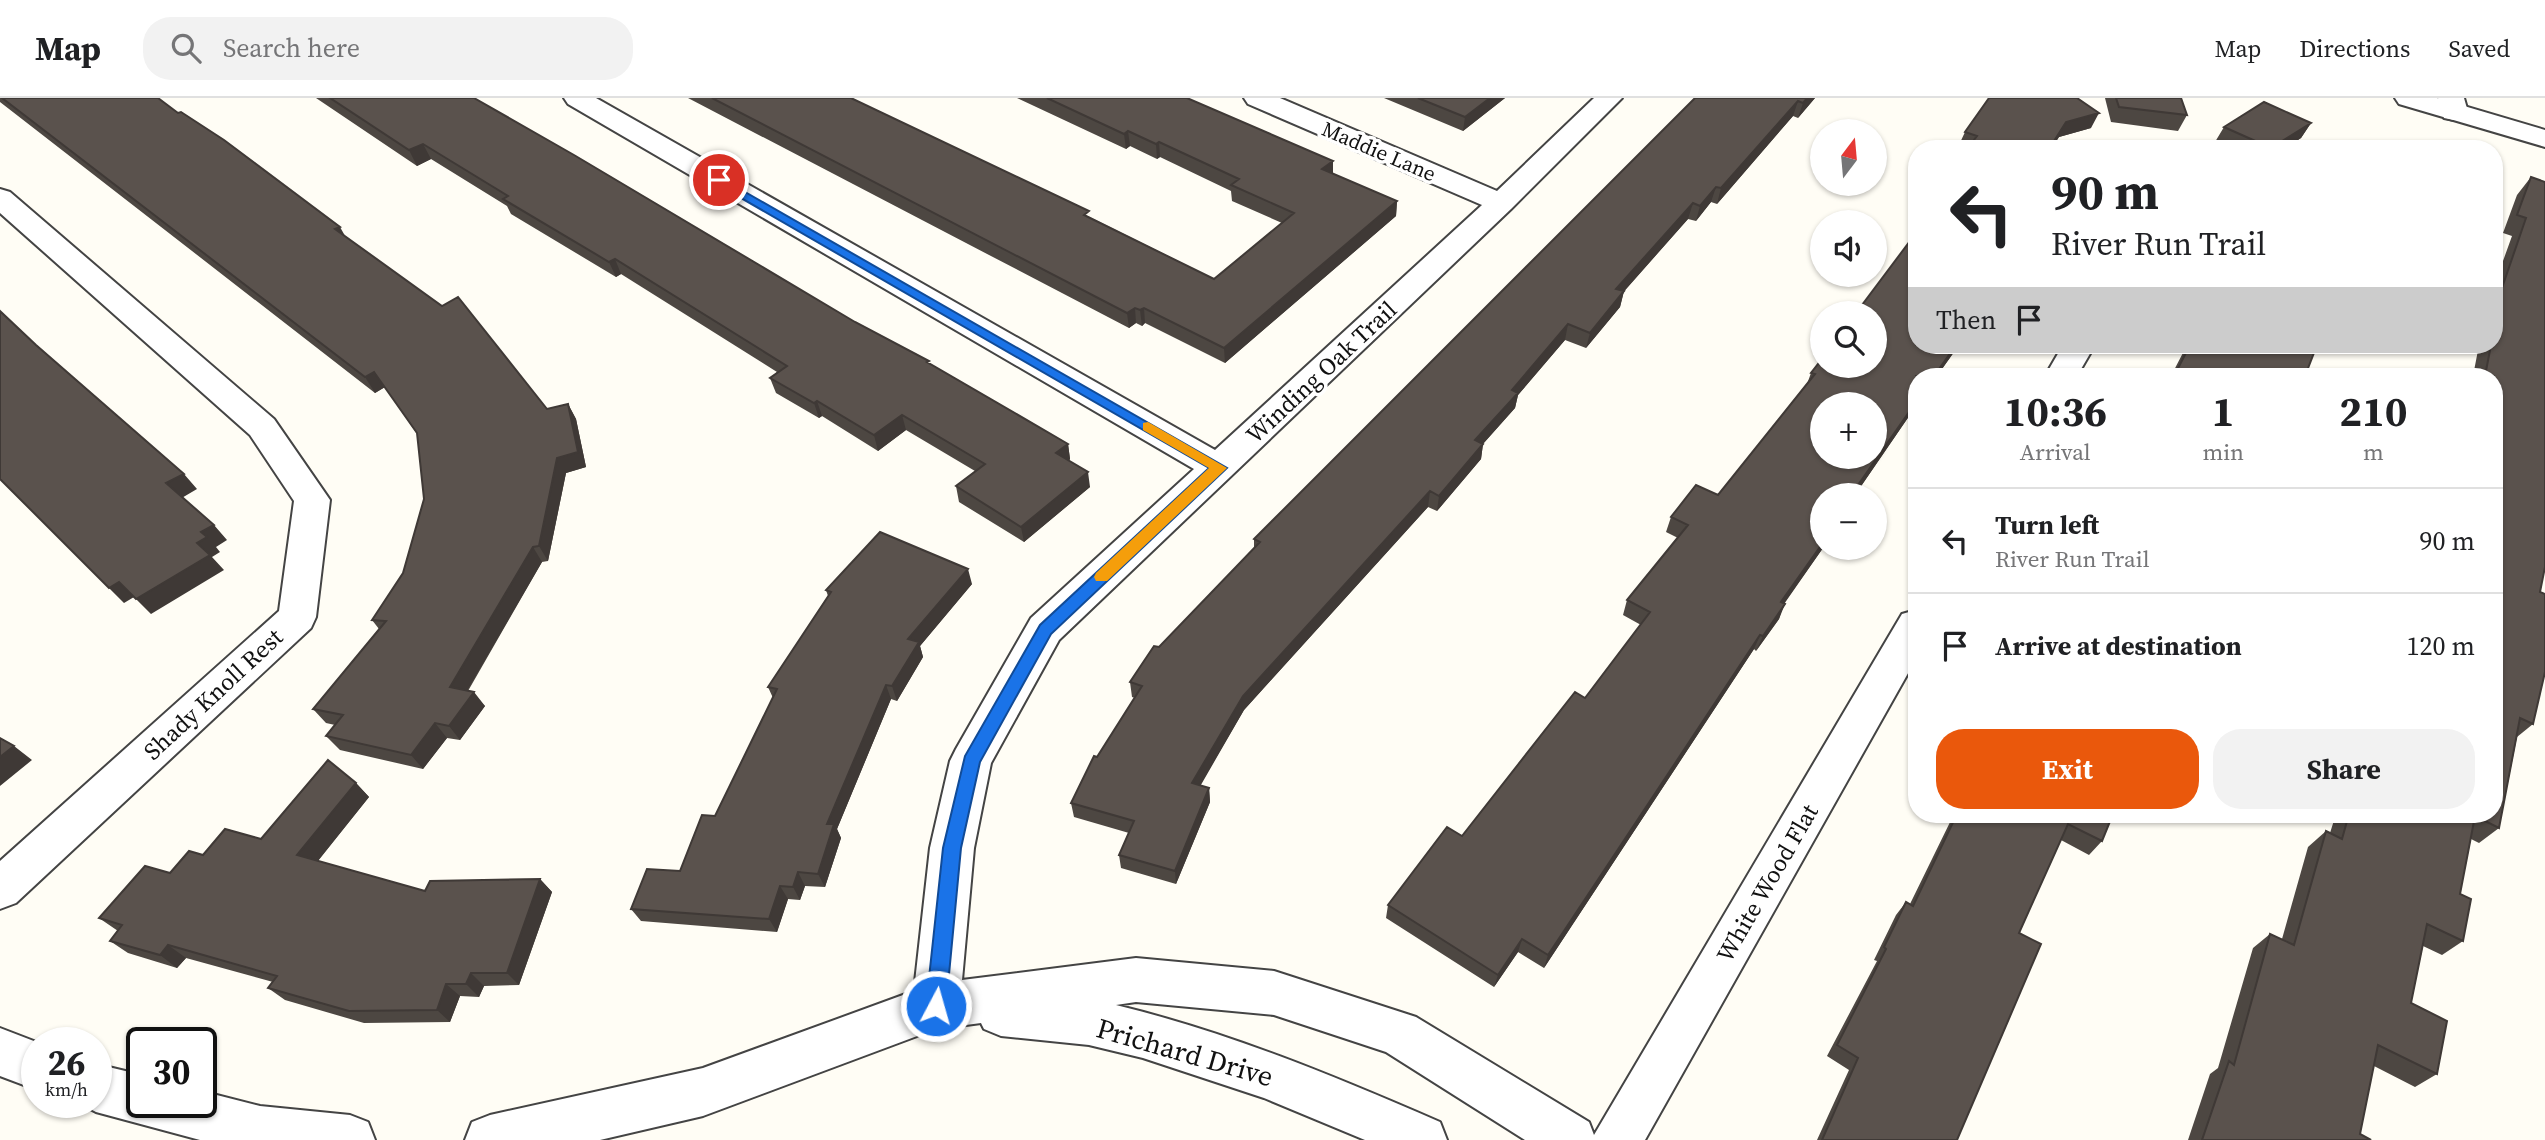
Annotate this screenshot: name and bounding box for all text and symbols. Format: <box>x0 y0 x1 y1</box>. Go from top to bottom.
search box <box>143 17 633 80</box>
text: Map <box>35 26 101 71</box>
icon: search <box>167 29 205 67</box>
text: Search here <box>223 30 360 66</box>
text: Map <box>2214 32 2261 65</box>
text: Directions <box>2299 32 2410 65</box>
text: Saved <box>2448 32 2510 65</box>
street label: Maddie Lane <box>1317 114 1441 188</box>
north arrow <box>1810 119 1886 196</box>
map controls <box>1810 119 1887 560</box>
pin <box>689 150 749 210</box>
text: 90 m <box>2051 158 2159 225</box>
icon: arrive <box>700 161 738 199</box>
icon: left <box>1936 168 2027 259</box>
button: sound <box>1810 210 1887 287</box>
text: River Run Trail <box>2051 222 2266 266</box>
street label: Winding Oak Trail <box>1238 293 1404 451</box>
button: search <box>1810 301 1887 378</box>
icon: arrive <box>2010 301 2048 339</box>
text: Then <box>1936 302 1996 338</box>
text: 10:36 <box>2003 382 2107 440</box>
text: 1 <box>2212 382 2235 440</box>
text: 210 <box>2339 382 2408 440</box>
button: + <box>1810 392 1887 469</box>
text: Arrival <box>2020 436 2091 468</box>
text: min <box>2202 436 2244 468</box>
text: m <box>2363 436 2384 468</box>
button: − <box>1810 483 1887 560</box>
text: Turn left <box>1995 507 2099 543</box>
icon: left <box>1936 522 1974 560</box>
text: 90 m <box>2420 523 2475 559</box>
text: River Run Trail <box>1995 543 2150 575</box>
street label: Shady Knoll Rest <box>136 621 290 767</box>
icon: arrive <box>1936 627 1974 665</box>
text: Arrive at destination <box>1995 628 2242 664</box>
text: 120 m <box>2407 628 2475 664</box>
button: Exit <box>1936 729 2199 809</box>
button: Share <box>2213 729 2475 809</box>
street label: White Wood Flat <box>1708 798 1826 968</box>
position arrow <box>899 969 973 1043</box>
street label: Prichard Drive <box>1092 1009 1278 1095</box>
speed limit sign: 30 <box>126 1027 217 1118</box>
text: 26 <box>48 1039 85 1087</box>
text: km/h <box>45 1077 88 1102</box>

